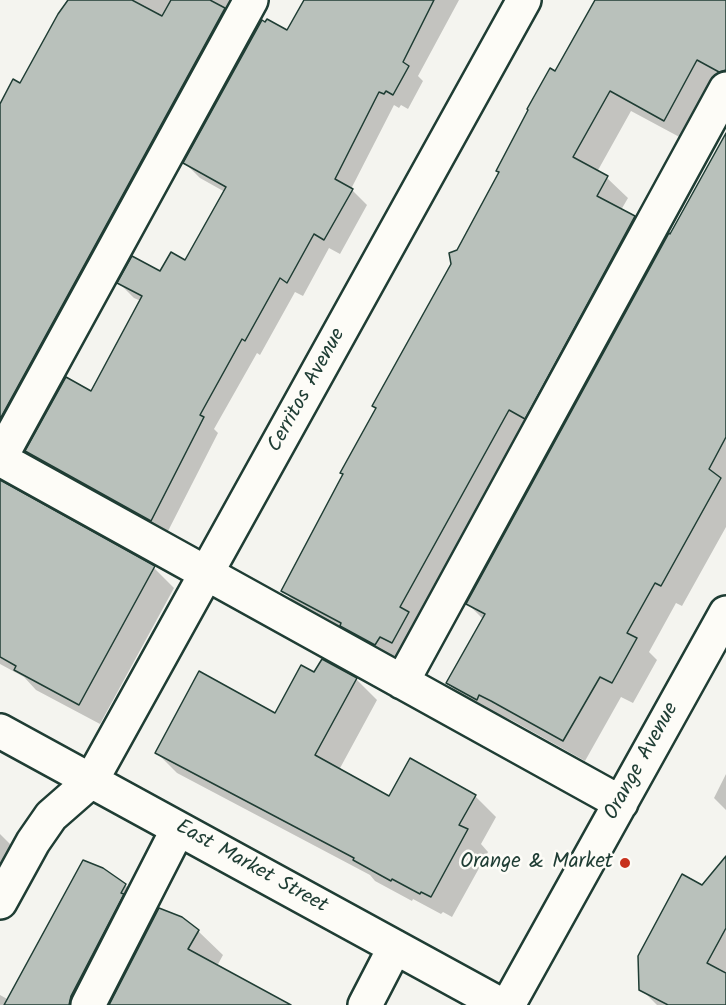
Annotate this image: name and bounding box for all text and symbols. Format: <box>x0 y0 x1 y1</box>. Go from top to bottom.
street label: Cerritos Avenue <box>264 325 352 457</box>
street label: Orange Avenue <box>600 699 686 825</box>
street label: East Market Street <box>171 816 331 920</box>
place label: Orange & Market <box>460 850 613 876</box>
marker: Orange & Market <box>618 856 632 870</box>

